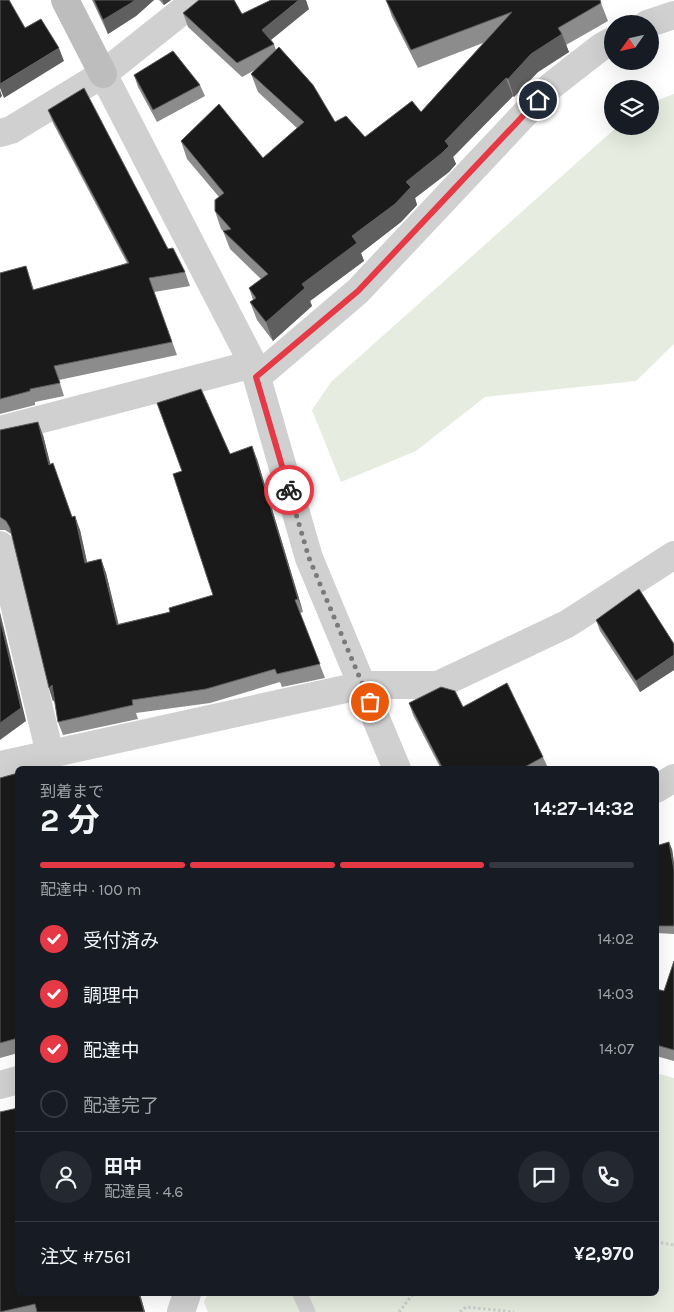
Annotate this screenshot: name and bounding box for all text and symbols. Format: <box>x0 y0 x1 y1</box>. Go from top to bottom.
north arrow <box>604 15 659 70</box>
map controls <box>604 15 659 135</box>
pin <box>517 79 559 121</box>
button: layers <box>604 80 659 135</box>
icon: home <box>524 86 552 114</box>
courier <box>264 465 314 515</box>
icon: bike <box>275 476 303 504</box>
pin <box>349 681 391 723</box>
icon: bag <box>356 688 384 716</box>
text: 到着まで <box>40 782 104 801</box>
text: 14:27–14:32 <box>533 798 634 820</box>
text: 2 分 <box>40 802 99 839</box>
text: 配達中 · 100 m <box>40 880 142 899</box>
icon: check <box>40 925 68 953</box>
text: 14:02 <box>597 929 634 948</box>
text: 受付済み <box>83 930 159 952</box>
icon: check <box>40 980 68 1008</box>
text: 14:03 <box>597 984 634 1003</box>
text: 調理中 <box>83 985 140 1007</box>
icon: check <box>40 1035 68 1063</box>
text: 14:07 <box>599 1039 634 1058</box>
text: 配達中 <box>83 1040 140 1062</box>
text: 配達完了 <box>83 1095 159 1117</box>
button: person <box>40 1151 92 1203</box>
button: chat <box>518 1151 570 1203</box>
button: phone <box>582 1151 634 1203</box>
text: 田中 <box>104 1156 142 1178</box>
text: 配達員 · 4.6 <box>104 1182 183 1201</box>
text: ¥2,970 <box>573 1243 634 1265</box>
text: 注文 #7561 <box>40 1246 131 1268</box>

